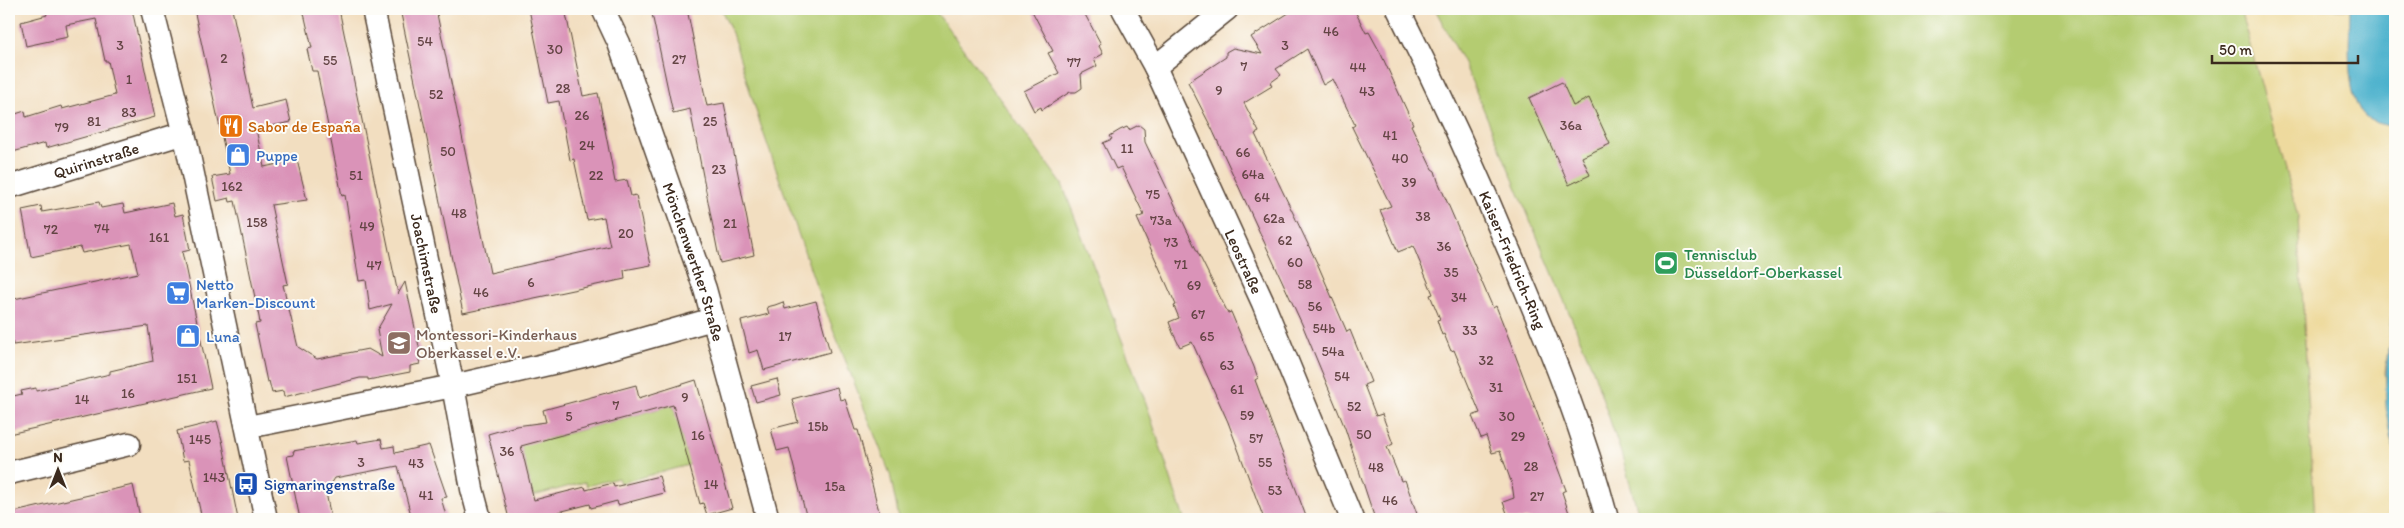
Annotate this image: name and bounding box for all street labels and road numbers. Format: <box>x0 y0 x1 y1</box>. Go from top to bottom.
street label: Quirinstraße <box>51 138 141 182</box>
street label: Mönchenwerther Straße <box>659 180 728 343</box>
street label: Kaiser-Friedrich-Ring <box>1475 188 1551 333</box>
street label: Joachimstraße <box>407 211 447 315</box>
street label: Leostraße <box>1221 226 1267 297</box>

